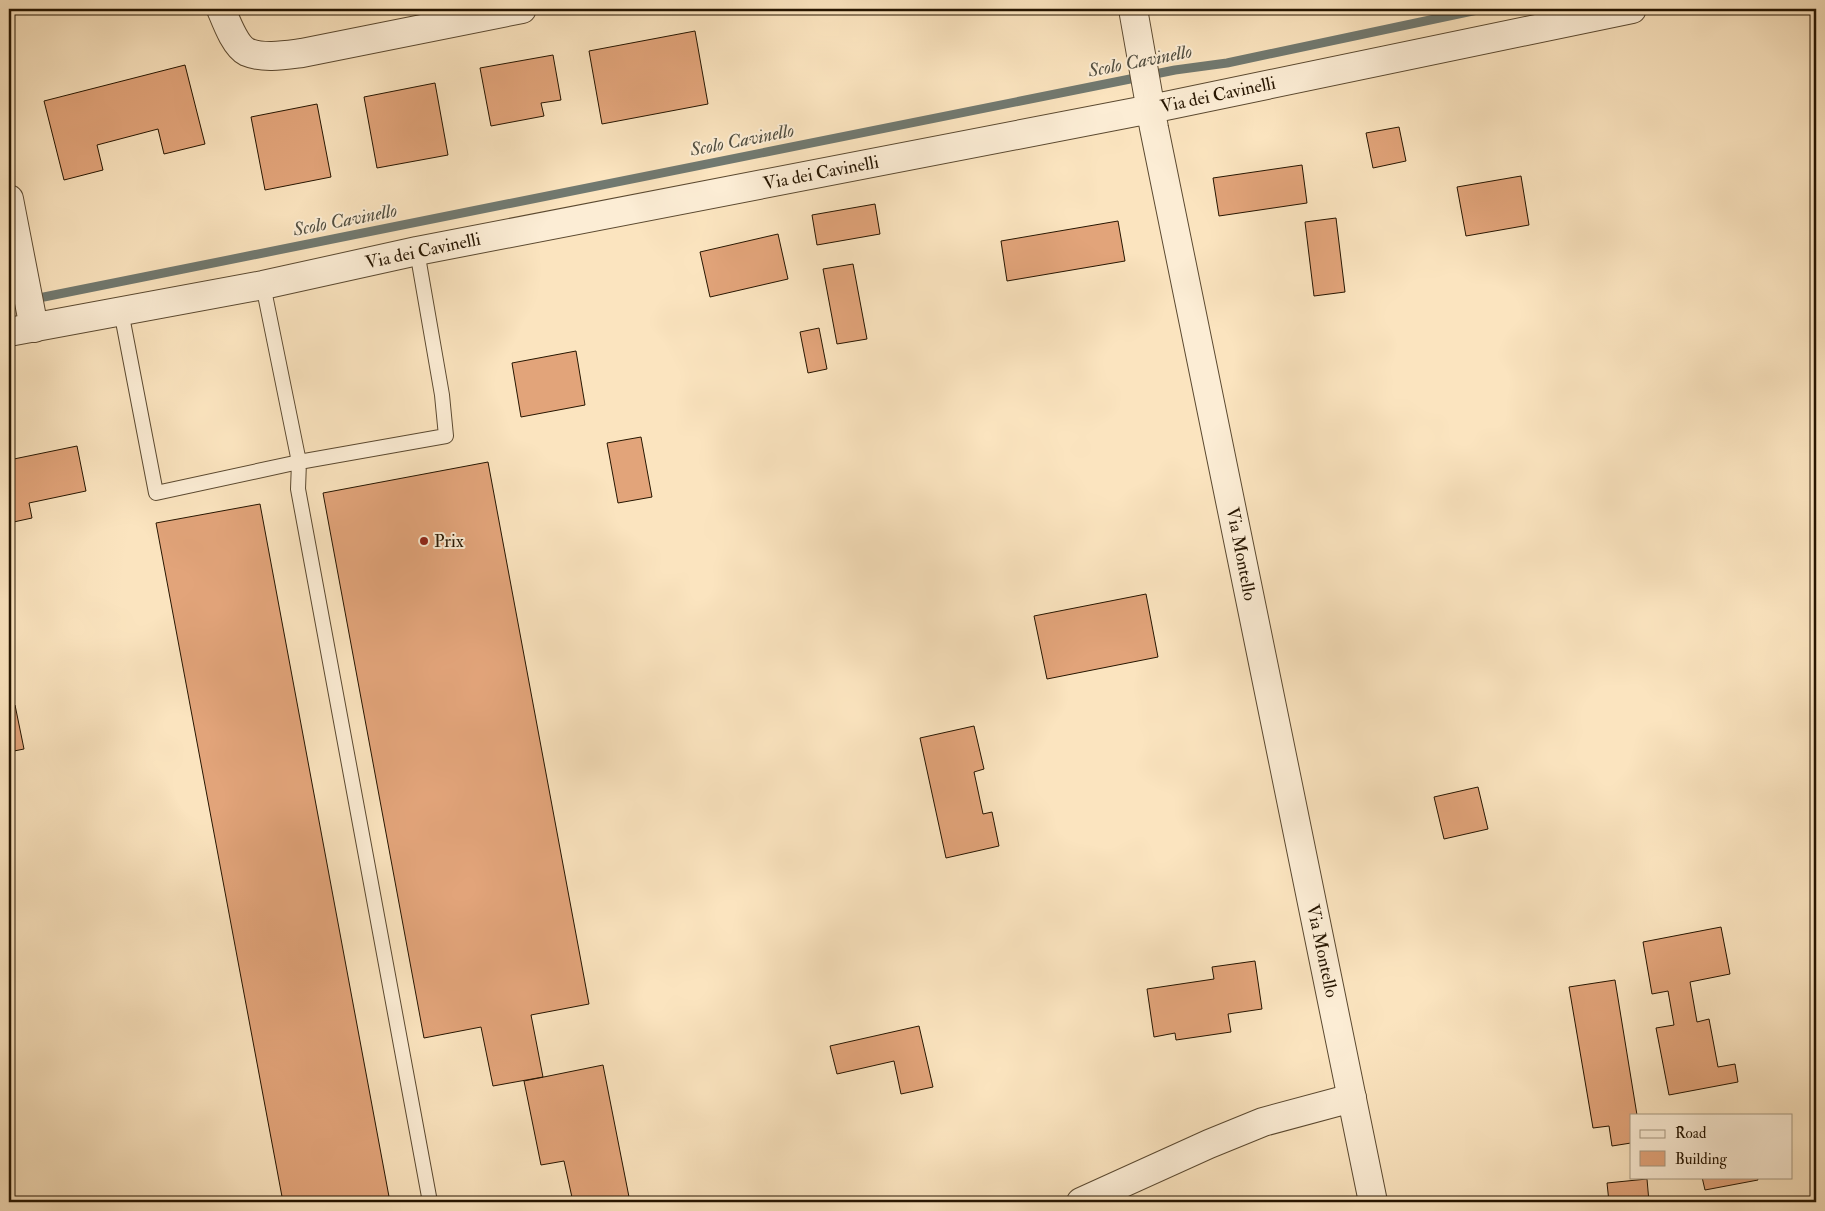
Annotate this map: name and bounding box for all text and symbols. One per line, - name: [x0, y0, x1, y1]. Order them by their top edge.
- water label: Scolo Cavinello: [1085, 39, 1194, 83]
- street label: Via dei Cavinelli: [1158, 72, 1278, 118]
- water label: Scolo Cavinello: [687, 118, 796, 162]
- street label: Via dei Cavinelli: [761, 150, 881, 195]
- water label: Scolo Cavinello: [290, 198, 399, 242]
- street label: Via dei Cavinelli: [363, 228, 483, 274]
- street label: Via Montello: [1221, 505, 1261, 603]
- place label: Prix: [434, 530, 464, 553]
- marker: Prix: [418, 535, 430, 547]
- street label: Via Montello: [1301, 902, 1343, 1000]
- legend: [1630, 1114, 1792, 1178]
- text: Road: [1675, 1124, 1707, 1143]
- text: Building: [1675, 1150, 1727, 1169]

